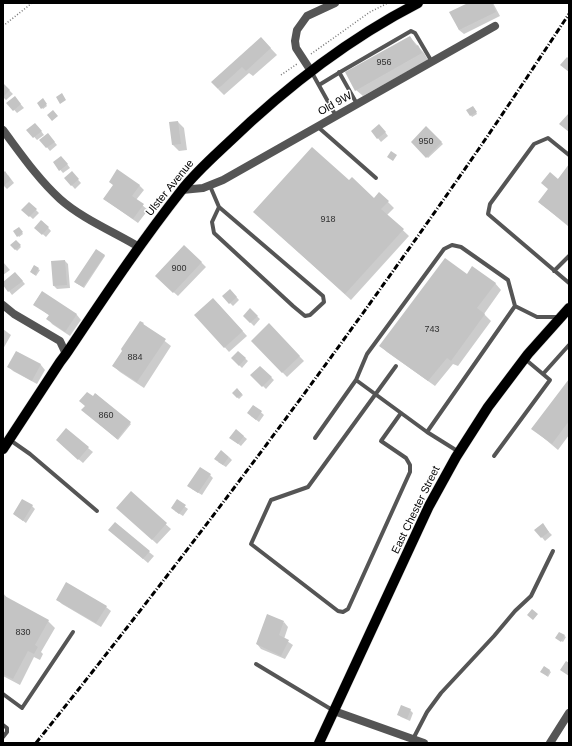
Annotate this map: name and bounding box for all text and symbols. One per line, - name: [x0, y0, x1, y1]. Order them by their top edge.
- house number: 956: [376, 58, 392, 68]
- street label: Old 9W: [316, 89, 354, 119]
- house number: 950: [418, 137, 434, 147]
- street label: Ulster Avenue: [143, 157, 197, 219]
- house number: 918: [320, 215, 336, 225]
- house number: 900: [171, 264, 187, 274]
- house number: 743: [424, 325, 440, 335]
- house number: 884: [127, 353, 143, 363]
- house number: 860: [98, 411, 114, 421]
- street label: East Chester Street: [389, 464, 443, 556]
- house number: 830: [15, 628, 31, 638]

